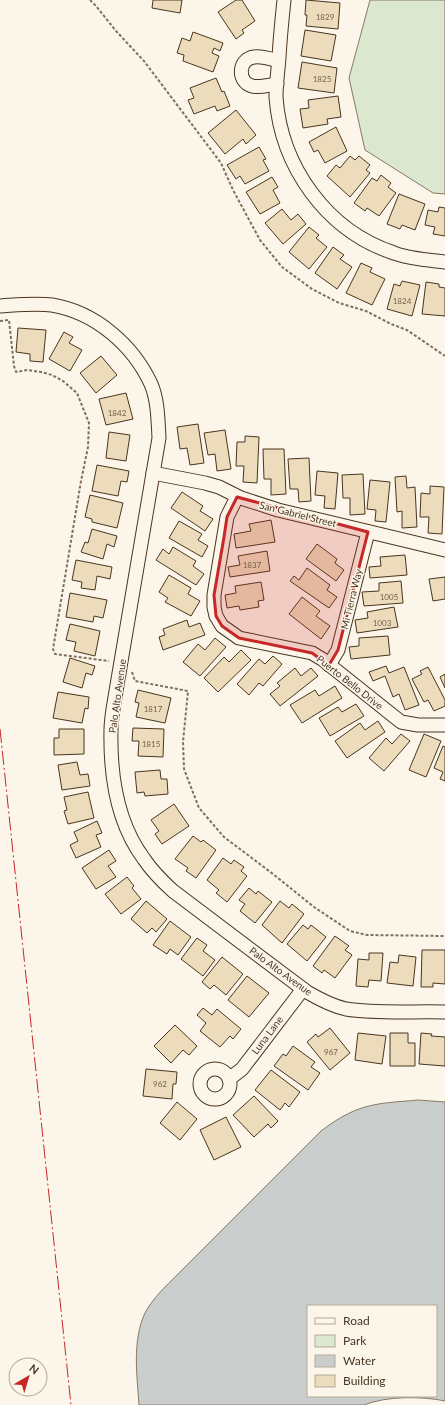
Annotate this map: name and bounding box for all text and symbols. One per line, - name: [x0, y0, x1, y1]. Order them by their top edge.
- house number: 1829: [316, 12, 335, 22]
- house number: 1825: [313, 74, 332, 84]
- house number: 1824: [393, 296, 412, 306]
- house number: 1842: [108, 408, 127, 418]
- street label: San Gabriel Street: [258, 499, 338, 529]
- house number: 1837: [243, 560, 262, 570]
- street label: Mi Tierra Way: [338, 567, 365, 630]
- house number: 1005: [380, 592, 399, 602]
- house number: 1003: [373, 618, 392, 628]
- street label: Puerto Bello Drive: [315, 652, 385, 712]
- street label: Palo Alto Avenue: [106, 658, 128, 734]
- house number: 1817: [144, 704, 163, 714]
- house number: 1815: [142, 739, 161, 749]
- street label: Palo Alto Avenue: [247, 944, 315, 998]
- street label: Luna Lane: [249, 1014, 285, 1056]
- house number: 967: [324, 1047, 338, 1057]
- house number: 962: [153, 1079, 167, 1089]
- legend: [307, 1305, 437, 1397]
- text: Road: [343, 1313, 370, 1328]
- text: Park: [343, 1333, 367, 1348]
- text: Water: [343, 1353, 376, 1368]
- north arrow: [8, 1357, 48, 1397]
- text: N: [27, 1361, 42, 1376]
- text: Building: [343, 1373, 386, 1388]

